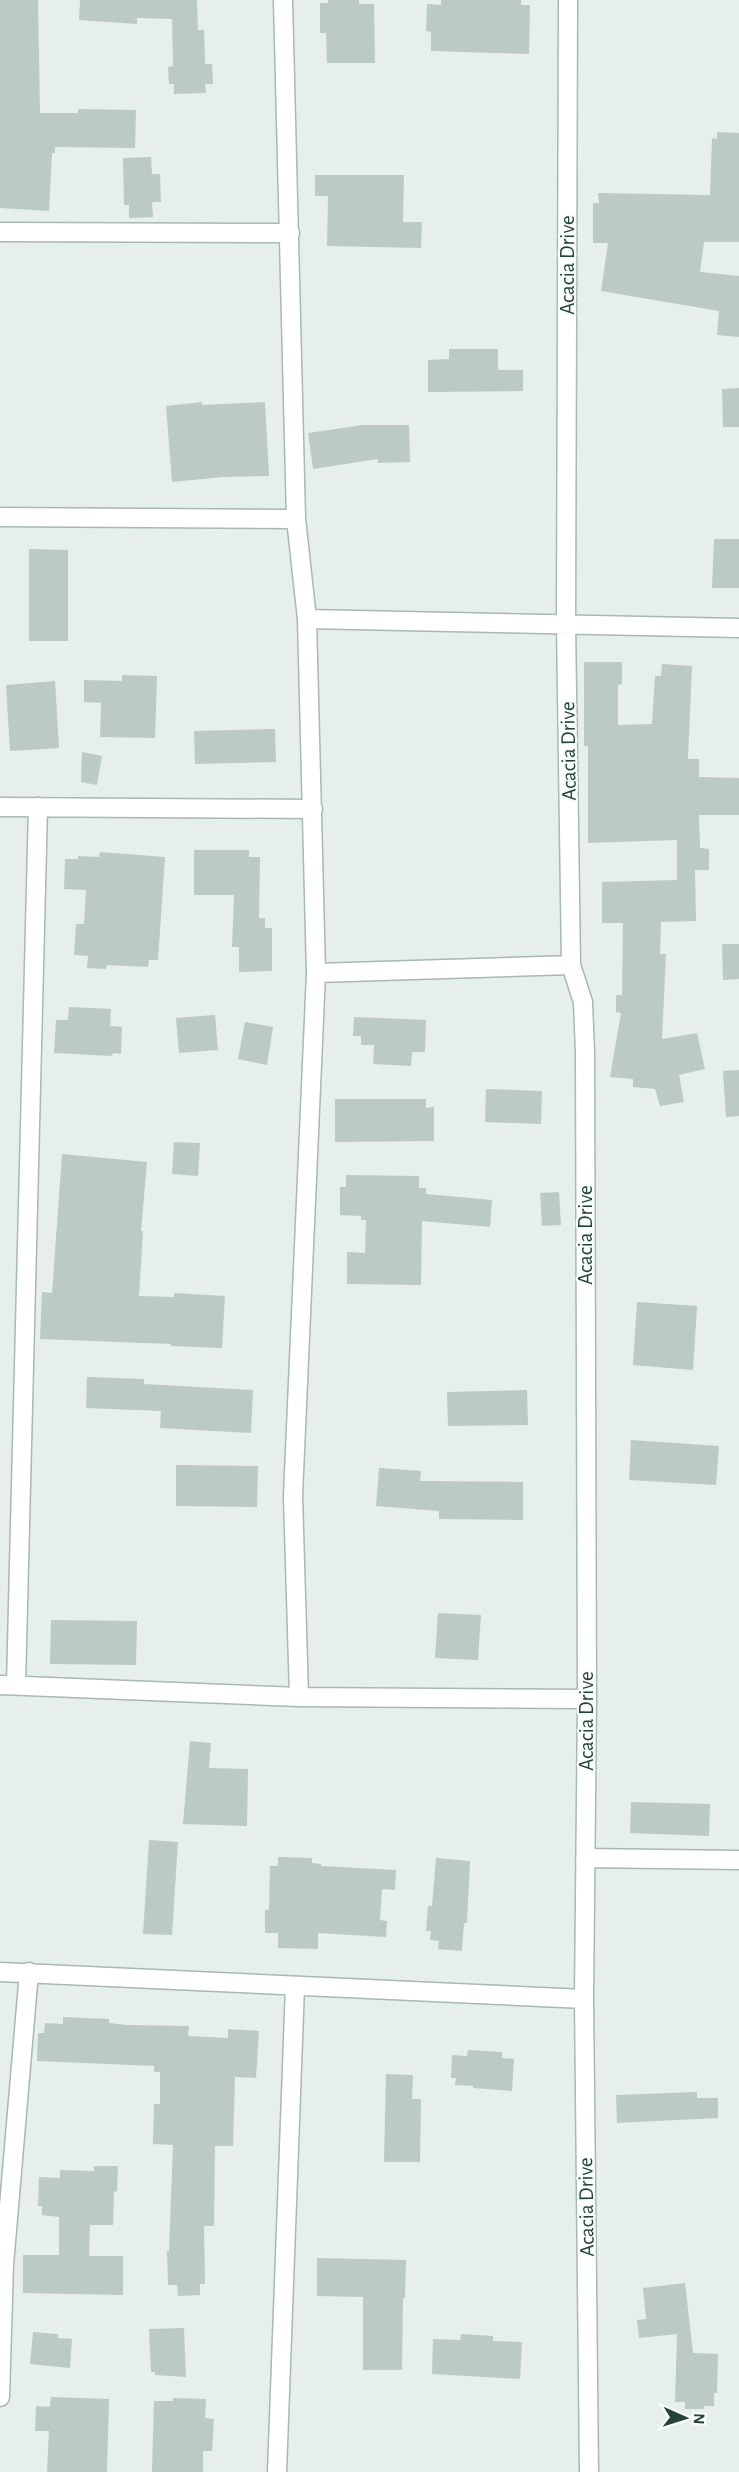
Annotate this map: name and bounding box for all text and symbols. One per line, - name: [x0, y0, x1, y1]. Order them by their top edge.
- street label: Acacia Drive: [557, 215, 578, 315]
- street label: Acacia Drive: [557, 701, 580, 801]
- street label: Acacia Drive: [575, 1185, 596, 1285]
- street label: Acacia Drive: [576, 1671, 597, 1771]
- street label: Acacia Drive: [575, 2157, 598, 2257]
- north arrow: [655, 2388, 715, 2448]
- text: N: [691, 2413, 707, 2425]

